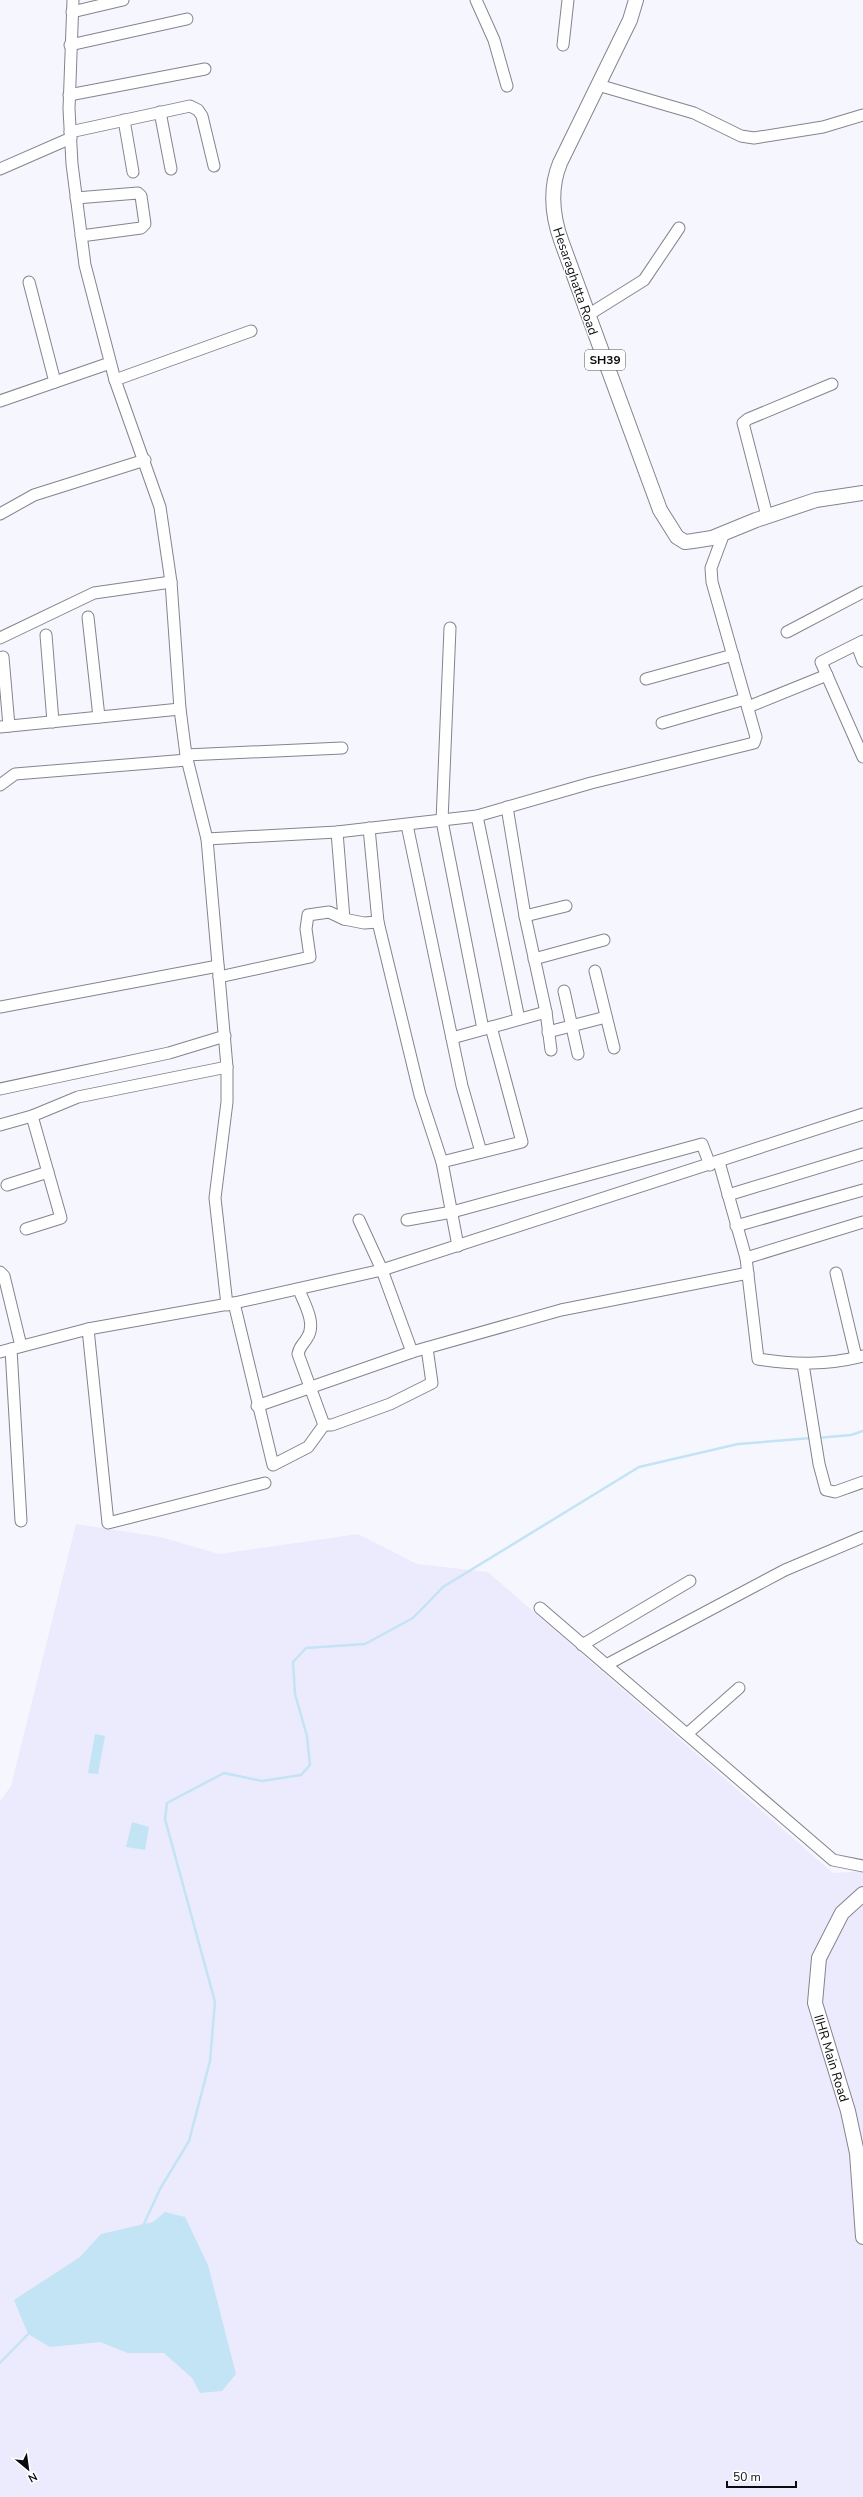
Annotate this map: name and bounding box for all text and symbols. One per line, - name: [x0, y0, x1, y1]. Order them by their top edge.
- street label: Hesaraghatta Road: [548, 225, 602, 338]
- road number: SH39: [585, 350, 625, 370]
- street label: IIHR Main Road: [809, 2012, 853, 2104]
- north arrow: [8, 2449, 48, 2489]
- scale bar: [727, 2463, 796, 2489]
- text: N: [25, 2469, 40, 2486]
- text: 50 m: [733, 2469, 761, 2485]

